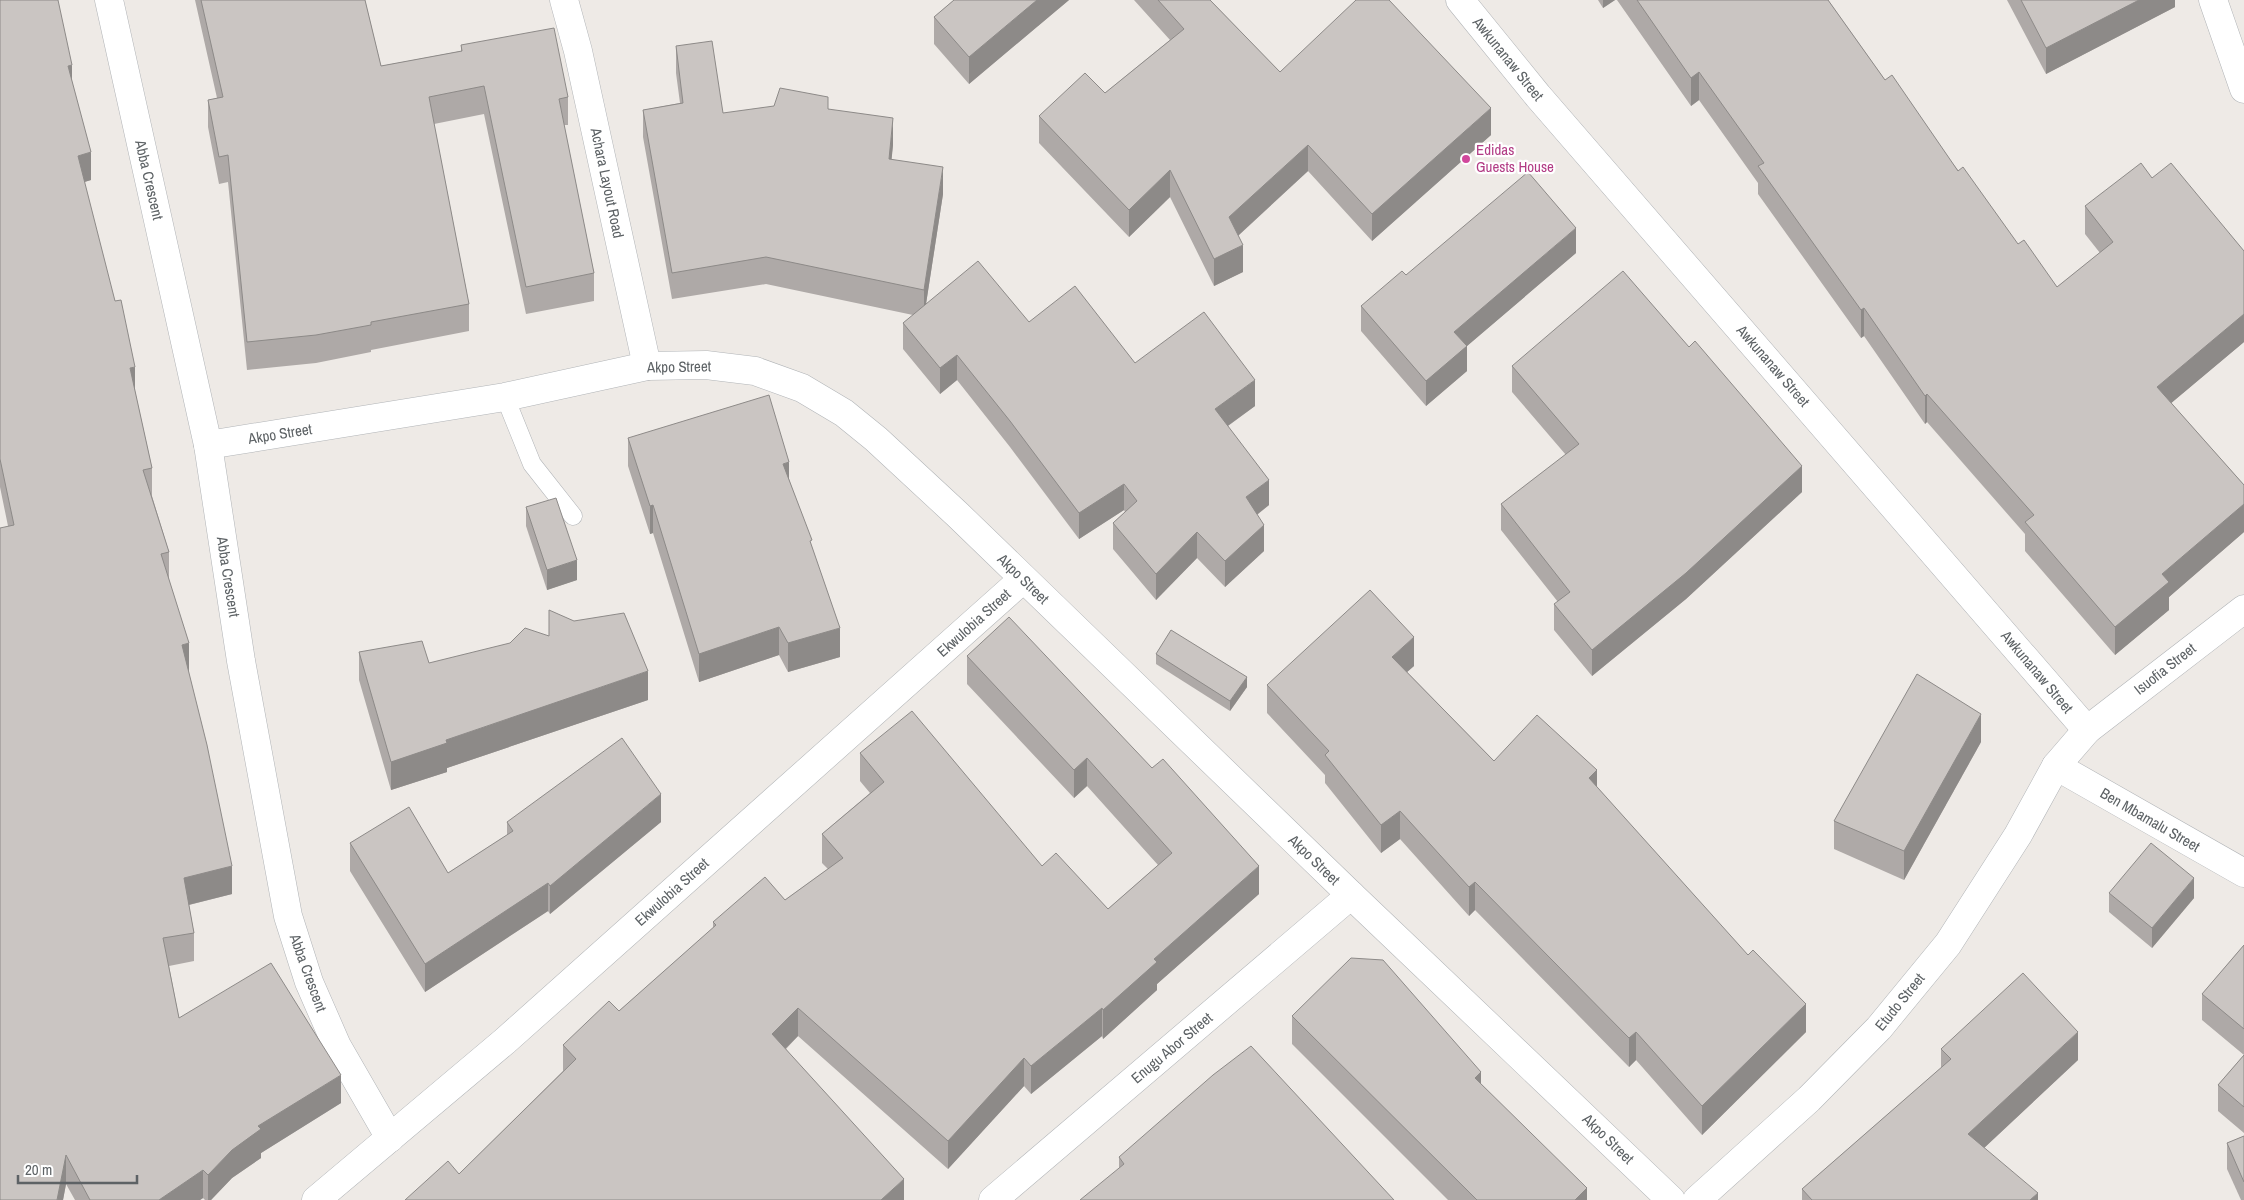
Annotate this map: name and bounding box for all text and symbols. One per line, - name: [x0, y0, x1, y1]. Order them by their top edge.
- street label: Awkunanaw Street: [1467, 12, 1549, 106]
- street label: Achara Layout Road: [585, 125, 629, 240]
- street label: Abba Crescent: [130, 137, 169, 222]
- place label: Edidas Guests House: [1476, 139, 1554, 177]
- marker: Edidas Guests House: [1460, 153, 1472, 165]
- street label: Awkunanaw Street: [1731, 319, 1815, 412]
- street label: Akpo Street: [646, 355, 712, 378]
- street label: Akpo Street: [246, 418, 314, 449]
- street label: Abba Crescent: [212, 534, 245, 619]
- street label: Akpo Street: [992, 548, 1054, 609]
- street label: Ekwulobia Street: [932, 583, 1016, 662]
- street label: Awkunanaw Street: [1996, 625, 2079, 718]
- street label: Isuofia Street: [2129, 637, 2200, 699]
- street label: Ben Mbamalu Street: [2096, 782, 2205, 857]
- street label: Akpo Street: [1283, 829, 1345, 890]
- street label: Ekwulobia Street: [630, 852, 714, 931]
- street label: Abba Crescent: [284, 930, 332, 1015]
- street label: Etudo Street: [1870, 968, 1930, 1035]
- street label: Enugu Abor Street: [1126, 1007, 1217, 1088]
- street label: Akpo Street: [1577, 1108, 1639, 1169]
- scale bar: [18, 1152, 136, 1184]
- text: 20 m: [25, 1159, 52, 1180]

